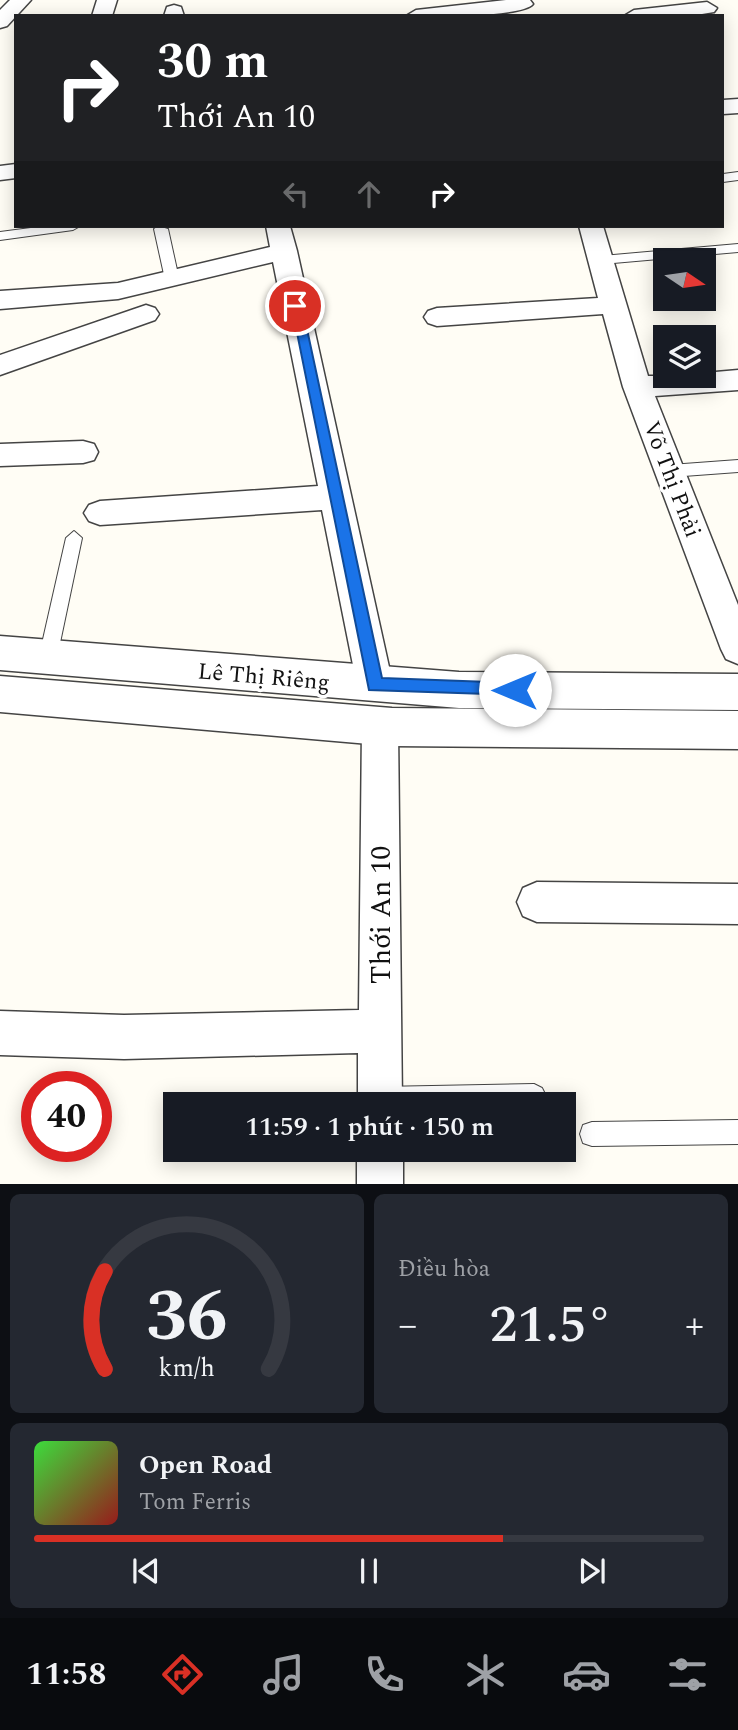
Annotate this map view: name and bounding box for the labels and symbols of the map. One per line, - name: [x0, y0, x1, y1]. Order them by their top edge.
- north arrow: [653, 248, 716, 312]
- pin: [265, 276, 325, 336]
- street label: Võ Thị Phải: [633, 416, 710, 543]
- position arrow: [478, 653, 552, 727]
- street label: Lê Thị Riêng: [196, 654, 331, 701]
- street label: Thới An 10: [360, 846, 403, 984]
- speed limit sign: 40: [21, 1071, 112, 1162]

